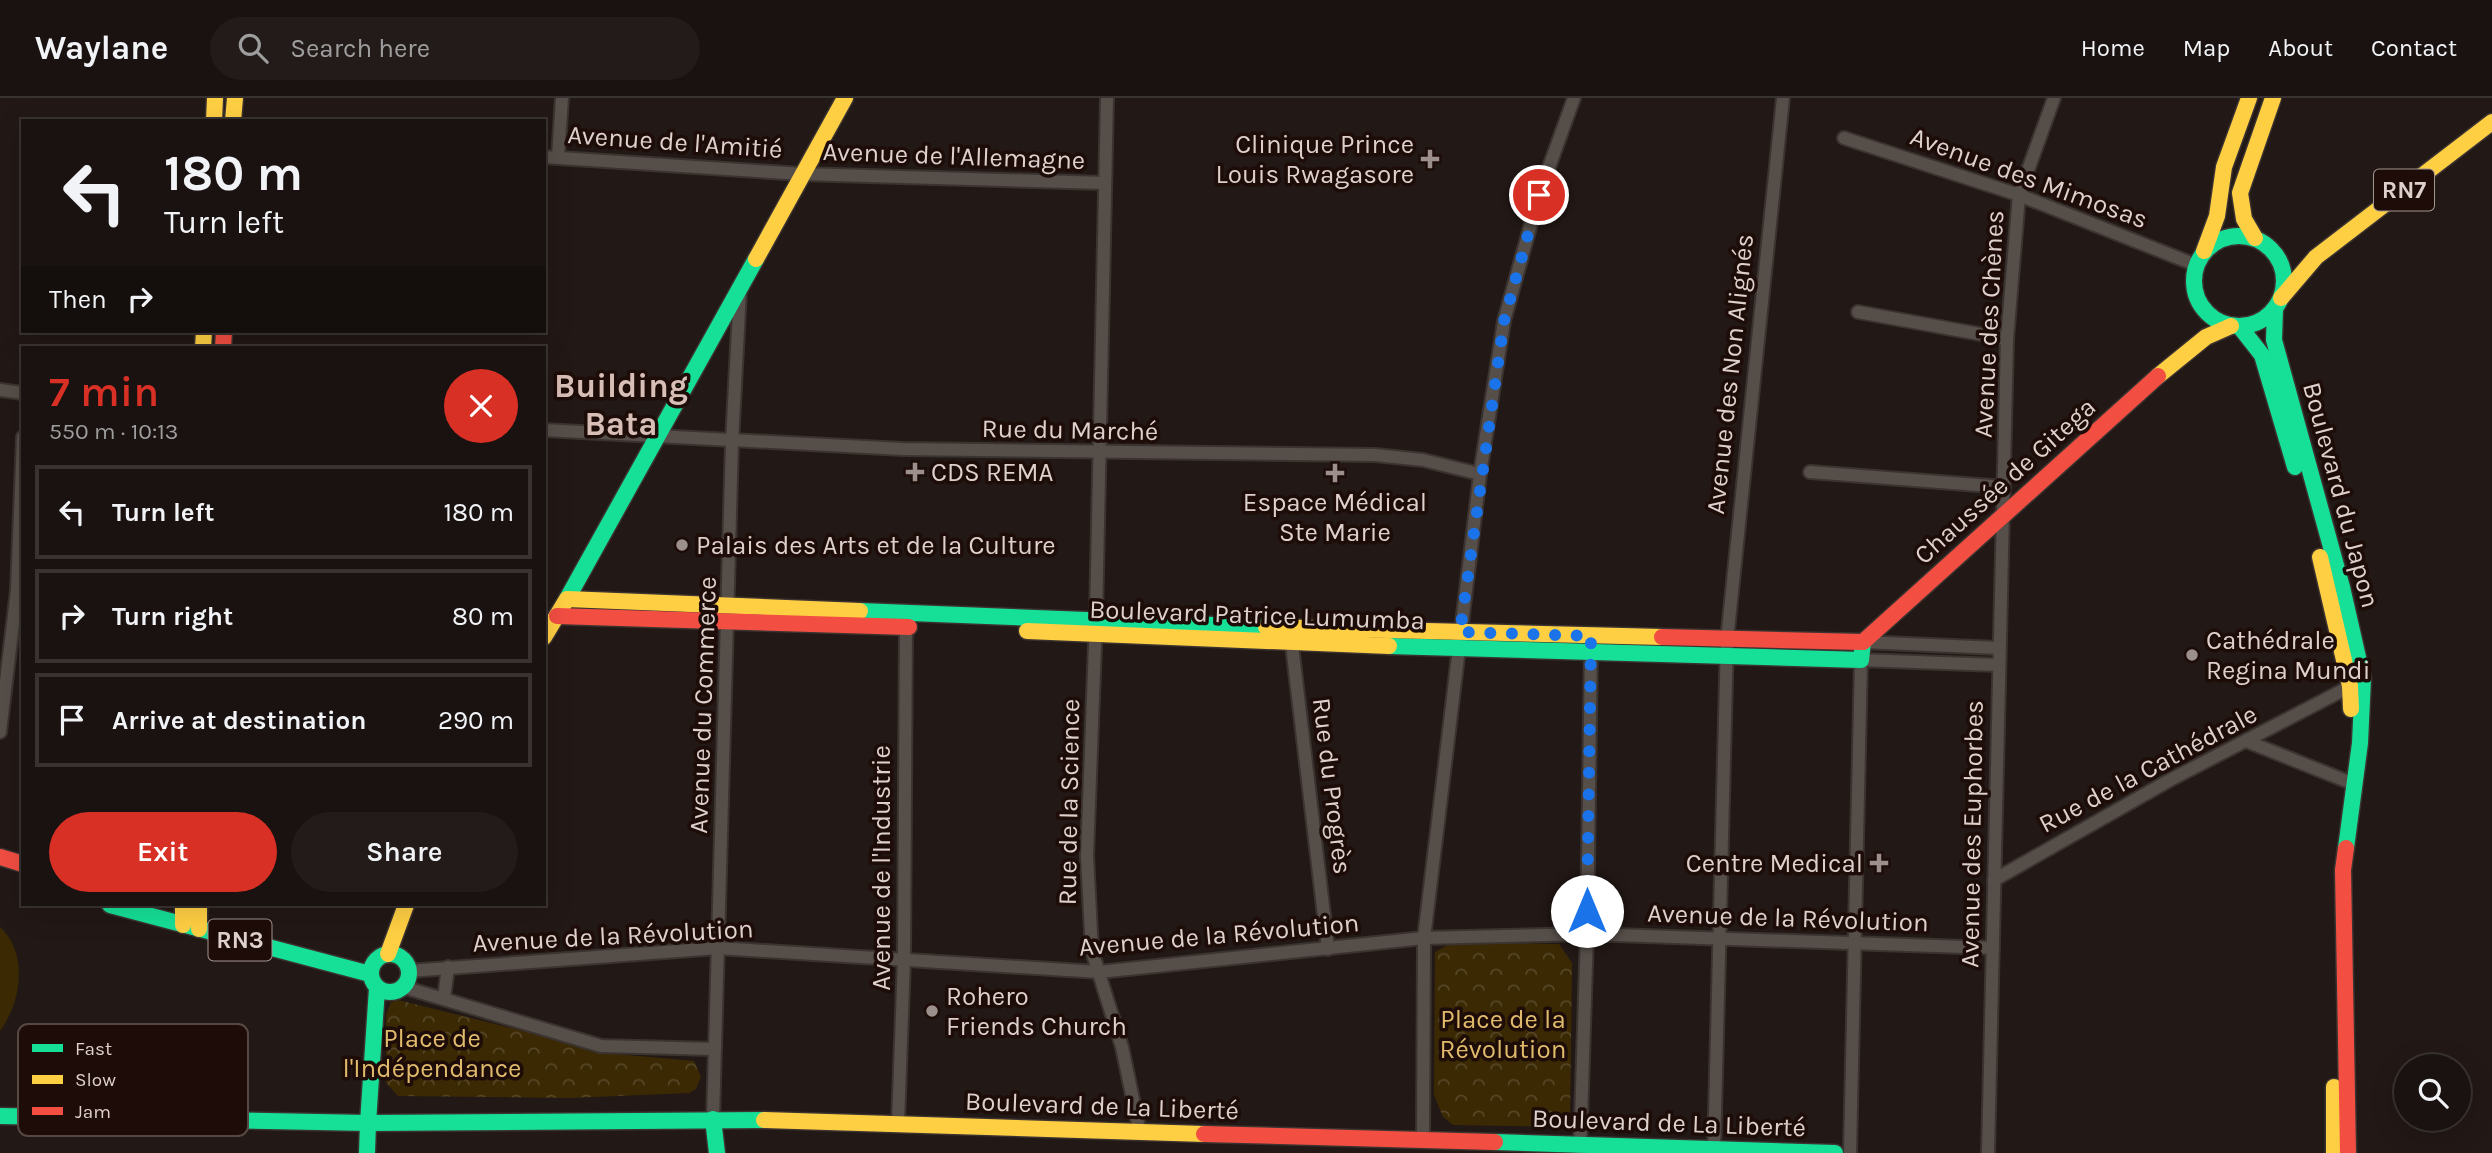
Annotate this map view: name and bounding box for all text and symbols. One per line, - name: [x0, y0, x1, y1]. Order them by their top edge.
- search box: [210, 17, 700, 80]
- text: Waylane: [35, 29, 168, 67]
- icon: search: [234, 29, 272, 67]
- text: Search here: [290, 33, 430, 64]
- text: Home: [2081, 34, 2145, 62]
- text: Map: [2183, 34, 2230, 62]
- text: About: [2268, 34, 2333, 62]
- text: Contact: [2371, 34, 2457, 62]
- street label: Avenue de l'Amitié: [567, 119, 783, 165]
- street label: Avenue des Mimosas: [1906, 121, 2152, 235]
- place label: Clinique Prince Louis Rwagasore: [1216, 129, 1414, 190]
- street label: Avenue de l'Allemagne: [822, 136, 1086, 176]
- text: 180 m: [164, 145, 303, 202]
- icon: left: [49, 147, 140, 238]
- marker: Clinique Prince Louis Rwagasore: [1420, 149, 1440, 169]
- pin: [1509, 165, 1569, 225]
- road number: RN7: [2374, 170, 2434, 210]
- icon: arrive: [1520, 176, 1558, 214]
- text: Turn left: [164, 204, 284, 241]
- street label: Avenue des Chènes: [1968, 209, 2010, 439]
- street label: Avenue des Non Alignés: [1700, 232, 1760, 516]
- icon: right: [121, 280, 159, 318]
- text: Then: [49, 284, 107, 315]
- text: 7 min: [49, 367, 159, 417]
- district label: Building Bata: [554, 367, 688, 443]
- button: close: [444, 369, 518, 443]
- street label: Boulevard du Japon: [2296, 379, 2386, 611]
- street label: Chaussée de Gitega: [1908, 391, 2102, 571]
- street label: Rue du Marché: [981, 413, 1159, 447]
- text: 550 m · 10:13: [49, 418, 178, 445]
- place label: CDS REMA: [931, 457, 1054, 488]
- marker: CDS REMA: [905, 462, 925, 482]
- marker: Espace Médical Ste Marie: [1325, 463, 1345, 483]
- place label: Espace Médical Ste Marie: [1243, 487, 1427, 548]
- icon: left: [53, 493, 91, 531]
- text: Turn left: [112, 497, 214, 528]
- text: 180 m: [444, 497, 514, 528]
- place label: Palais des Arts et de la Culture: [696, 530, 1056, 561]
- marker: Palais des Arts et de la Culture: [674, 537, 690, 553]
- street label: Avenue du Commerce: [683, 576, 723, 834]
- street label: Boulevard Patrice Lumumba: [1089, 594, 1425, 636]
- icon: right: [53, 597, 91, 635]
- text: Turn right: [112, 601, 233, 632]
- text: 80 m: [452, 601, 514, 632]
- place label: Cathédrale Regina Mundi: [2206, 625, 2371, 686]
- marker: Cathédrale Regina Mundi: [2184, 647, 2200, 663]
- street label: Rue du Progrès: [1306, 696, 1358, 876]
- street label: Rue de la Science: [1052, 698, 1086, 906]
- street label: Rue de la Cathédrale: [2034, 698, 2262, 840]
- street label: Avenue des Euphorbes: [1954, 700, 1990, 968]
- icon: arrive: [53, 701, 91, 739]
- text: Arrive at destination: [112, 705, 366, 736]
- text: 290 m: [438, 705, 514, 736]
- street label: Avenue de l'Industrie: [866, 745, 897, 991]
- button: Exit: [49, 812, 277, 892]
- button: Share: [291, 812, 518, 892]
- place label: Centre Medical: [1686, 848, 1863, 879]
- marker: Centre Medical: [1869, 853, 1889, 873]
- position arrow: [1550, 874, 1624, 948]
- street label: Avenue de la Révolution: [1647, 898, 1929, 938]
- street label: Avenue de la Révolution: [1077, 907, 1361, 963]
- street label: Avenue de la Révolution: [472, 913, 754, 959]
- road number: RN3: [208, 920, 272, 960]
- place label: Rohero Friends Church: [946, 981, 1127, 1042]
- marker: Rohero Friends Church: [924, 1003, 940, 1019]
- park label: Place de la Révolution: [1440, 1004, 1567, 1065]
- park label: Place de l'Indépendance: [343, 1023, 521, 1084]
- legend: [18, 1024, 248, 1136]
- text: Fast: [75, 1038, 112, 1060]
- map controls: [2394, 1054, 2471, 1131]
- button: search: [2394, 1054, 2471, 1131]
- text: Slow: [75, 1069, 116, 1091]
- street label: Boulevard de La Liberté: [965, 1086, 1239, 1126]
- text: Jam: [75, 1101, 111, 1123]
- street label: Boulevard de La Liberté: [1532, 1103, 1806, 1143]

